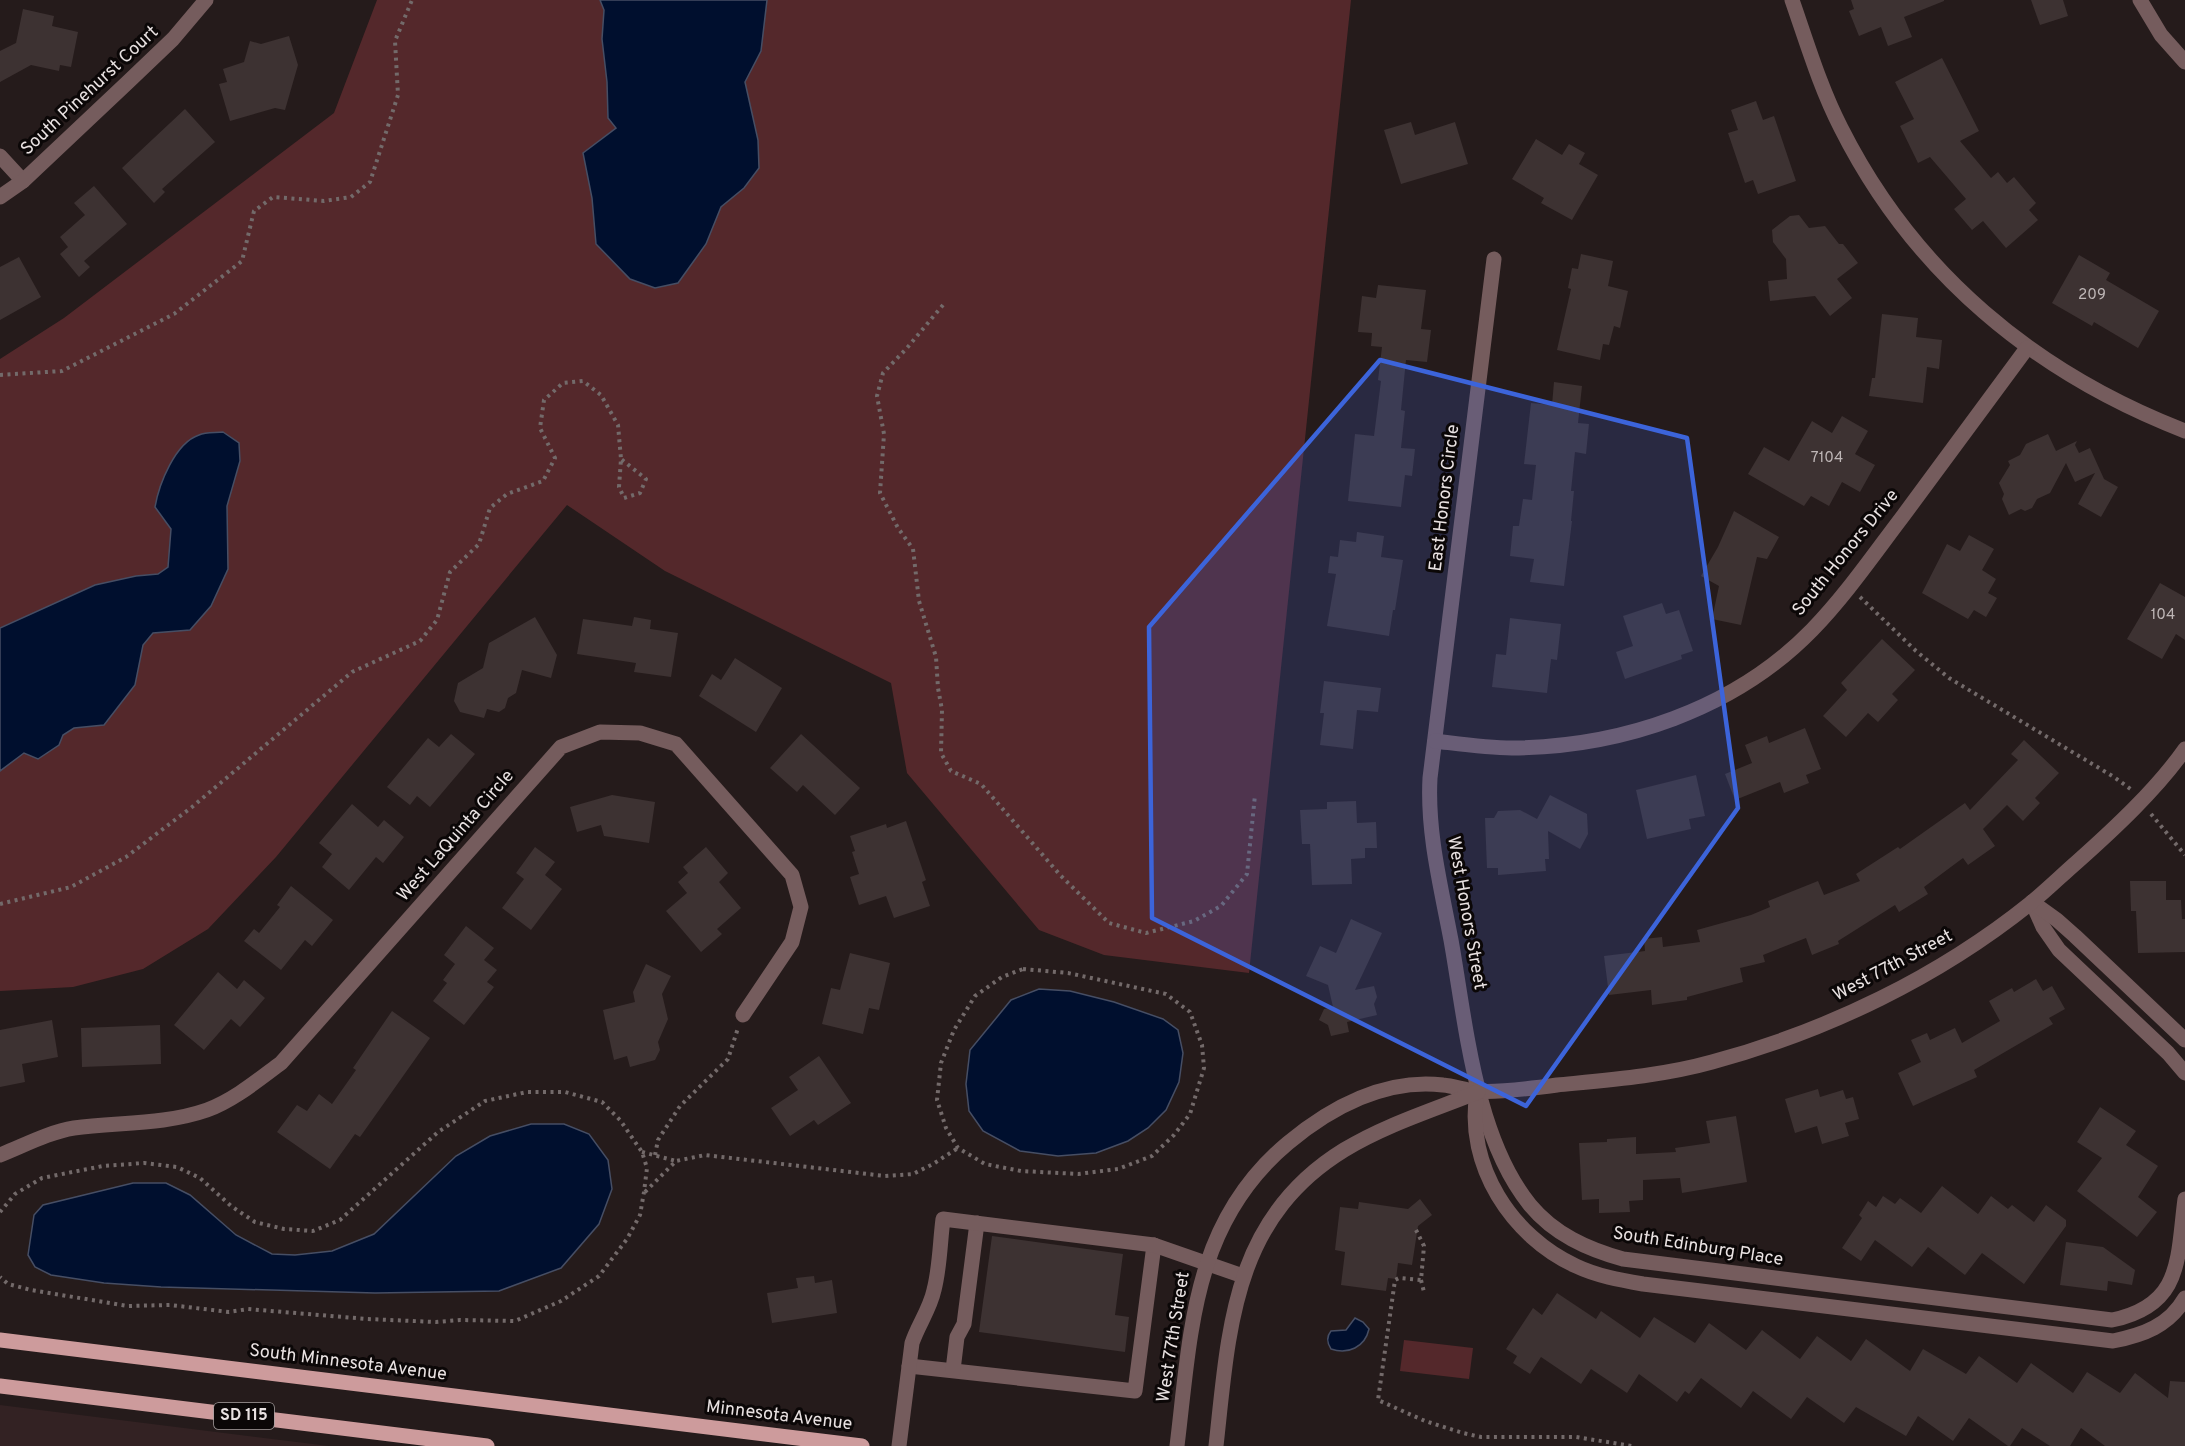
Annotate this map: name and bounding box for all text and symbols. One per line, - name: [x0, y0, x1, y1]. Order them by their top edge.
- street label: South Pinehurst Court: [16, 21, 164, 161]
- house number: 209: [2078, 286, 2106, 305]
- street label: East Honors Circle: [1425, 423, 1465, 573]
- house number: 7104: [1811, 449, 1843, 468]
- street label: South Honors Drive: [1788, 485, 1904, 621]
- house number: 104: [2151, 606, 2175, 625]
- street label: West LaQuinta Circle: [392, 765, 520, 907]
- street label: West Honors Street: [1441, 834, 1491, 992]
- street label: West 77th Street: [1829, 925, 1957, 1007]
- street label: South Edinburg Place: [1611, 1222, 1785, 1272]
- street label: West 77th Street: [1152, 1270, 1196, 1404]
- street label: South Minnesota Avenue: [248, 1339, 448, 1387]
- street label: Minnesota Avenue: [705, 1396, 853, 1436]
- road number: SD 115: [214, 1403, 274, 1429]

